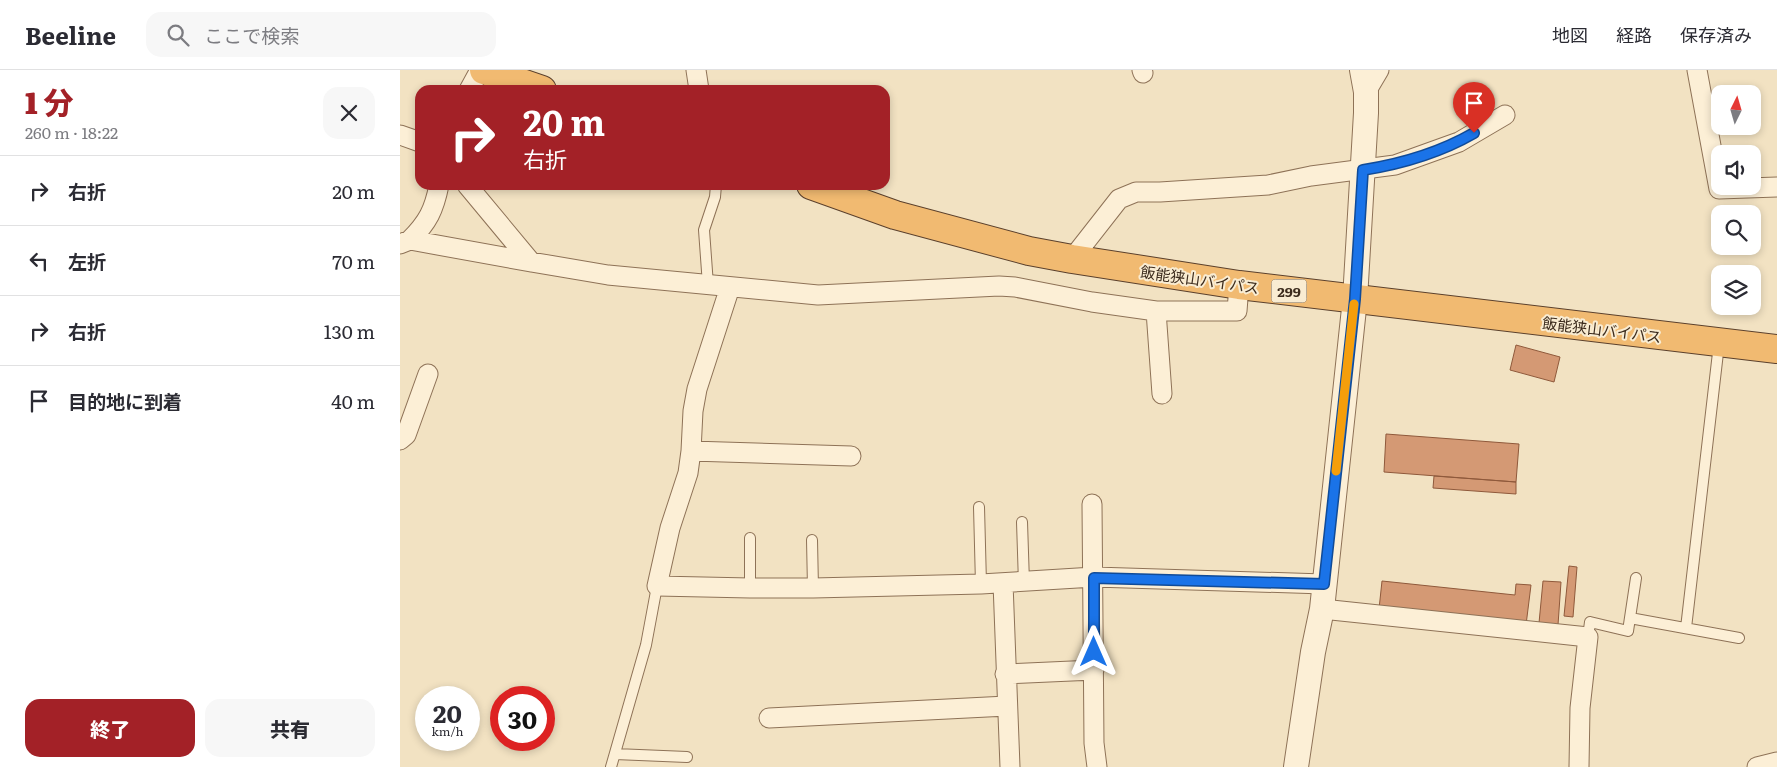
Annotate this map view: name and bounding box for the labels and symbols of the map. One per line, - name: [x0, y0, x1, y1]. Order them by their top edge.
- pin: [1453, 82, 1495, 133]
- north arrow: [1711, 85, 1761, 135]
- street label: 飯能狭山バイパス: [1139, 259, 1261, 299]
- road number: 299: [1272, 280, 1306, 302]
- street label: 飯能狭山バイパス: [1541, 310, 1663, 348]
- position arrow: [1067, 625, 1119, 677]
- speed limit sign: 30: [490, 686, 555, 751]

